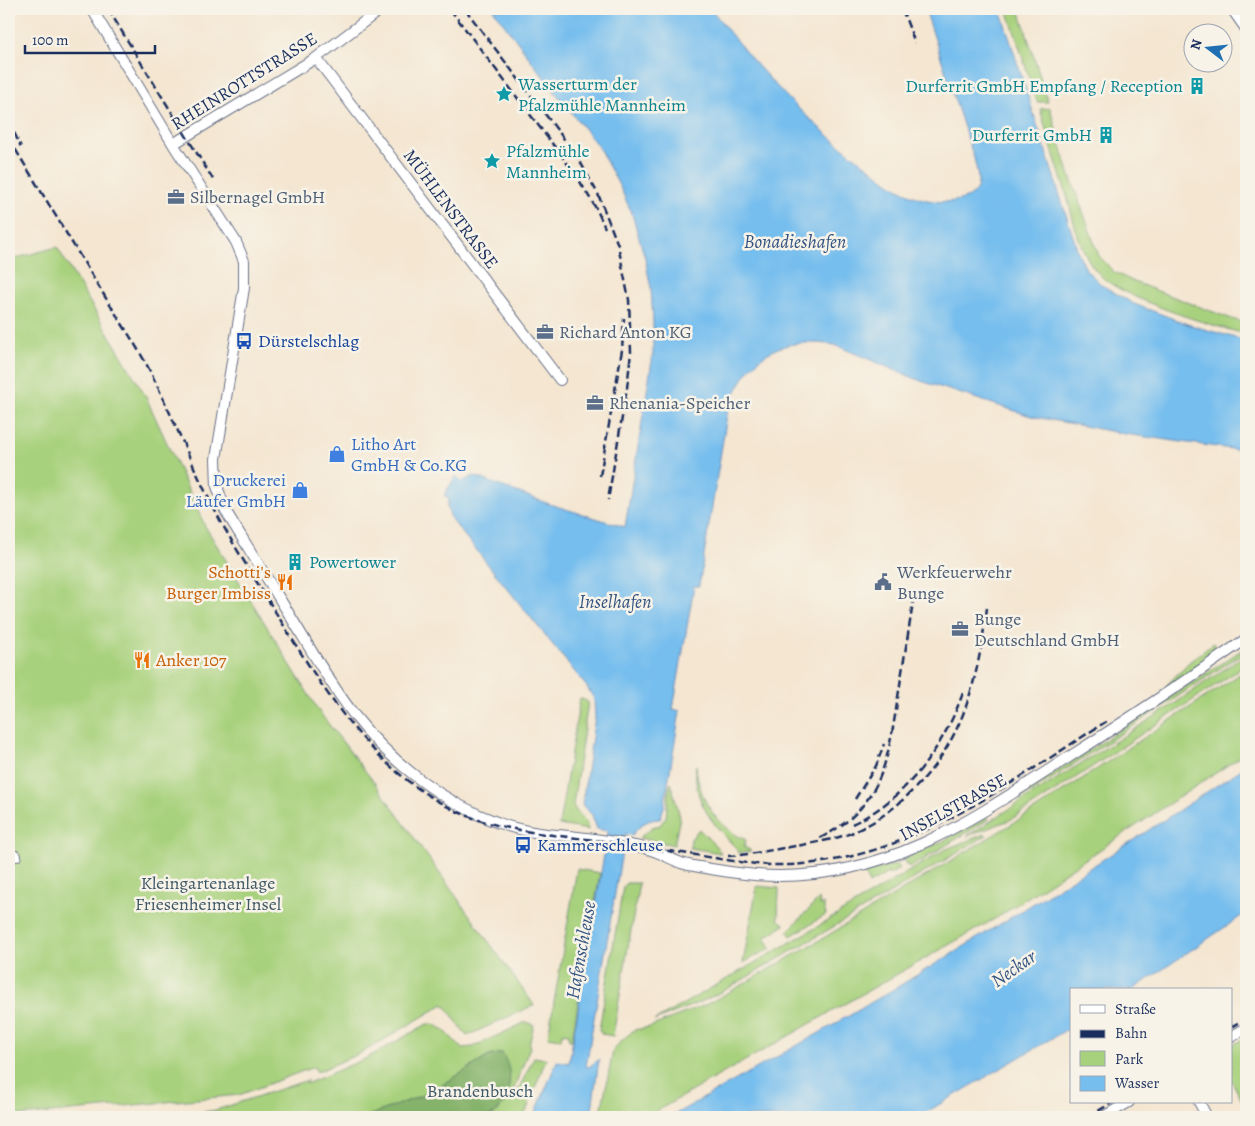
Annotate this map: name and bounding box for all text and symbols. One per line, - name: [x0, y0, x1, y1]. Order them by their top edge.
- scale bar: [25, 22, 155, 54]
- north arrow: [1182, 22, 1232, 72]
- street label: RHEINROTTSTRASSE: [166, 26, 322, 136]
- text: 100 m: [32, 30, 69, 50]
- text: N: [1185, 37, 1207, 52]
- place label: Wasserturm der Pfalzmühle Mannheim: [517, 72, 686, 117]
- place label: Durferrit GmbH Empfang / Reception: [905, 74, 1183, 98]
- building icon: Durferrit GmbH Empfang / Reception: [1187, 76, 1207, 96]
- place icon: Wasserturm der Pfalzmühle Mannheim: [494, 84, 514, 104]
- place label: Durferrit GmbH: [972, 123, 1092, 147]
- building icon: Durferrit GmbH: [1096, 125, 1116, 145]
- place label: Pfalzmühle Mannheim: [506, 139, 590, 184]
- street label: MÜHLENSTRASSE: [398, 144, 504, 274]
- place icon: Pfalzmühle Mannheim: [482, 151, 502, 171]
- place label: Silbernagel GmbH: [190, 185, 325, 209]
- office icon: Silbernagel GmbH: [166, 187, 186, 207]
- water label: Bonadieshafen: [744, 229, 846, 255]
- place label: Richard Anton KG: [559, 320, 692, 344]
- office icon: Richard Anton KG: [535, 322, 555, 342]
- place label: Dürstelschlag: [258, 329, 359, 353]
- bus stop icon: Dürstelschlag: [234, 331, 254, 351]
- place label: Rhenania-Speicher: [609, 391, 750, 415]
- office icon: Rhenania-Speicher: [585, 393, 605, 413]
- place label: Litho Art GmbH & Co.KG: [351, 432, 467, 477]
- shop icon: Litho Art GmbH & Co.KG: [327, 444, 347, 464]
- place label: Druckerei Läufer GmbH: [186, 468, 286, 513]
- shop icon: Druckerei Läufer GmbH: [290, 480, 310, 500]
- place label: Powertower: [309, 550, 396, 574]
- building icon: Powertower: [285, 552, 305, 572]
- place label: Schotti's Burger Imbiss: [166, 560, 271, 605]
- place label: Werkfeuerwehr Bunge: [896, 560, 1012, 605]
- restaurant icon: Schotti's Burger Imbiss: [275, 572, 295, 592]
- public building icon: Werkfeuerwehr Bunge: [873, 572, 893, 592]
- water label: Inselhafen: [579, 589, 651, 615]
- place label: Bunge Deutschland GmbH: [974, 607, 1120, 652]
- office icon: Bunge Deutschland GmbH: [950, 619, 970, 639]
- place label: Anker 107: [155, 648, 227, 672]
- restaurant icon: Anker 107: [132, 650, 152, 670]
- street label: INSELSTRASSE: [895, 768, 1011, 846]
- place label: Kammerschleuse: [537, 833, 663, 857]
- bus stop icon: Kammerschleuse: [513, 835, 533, 855]
- park label: Kleingartenanlage Friesenheimer Insel: [135, 871, 282, 916]
- water label: Hafenschleuse: [560, 899, 602, 1001]
- water label: Neckar: [986, 943, 1042, 994]
- legend: [1070, 988, 1232, 1104]
- text: Straße: [1115, 999, 1156, 1019]
- text: Bahn: [1115, 1023, 1147, 1043]
- text: Park: [1115, 1049, 1144, 1069]
- text: Wasser: [1114, 1073, 1160, 1093]
- park label: Brandenbusch: [427, 1079, 534, 1103]

